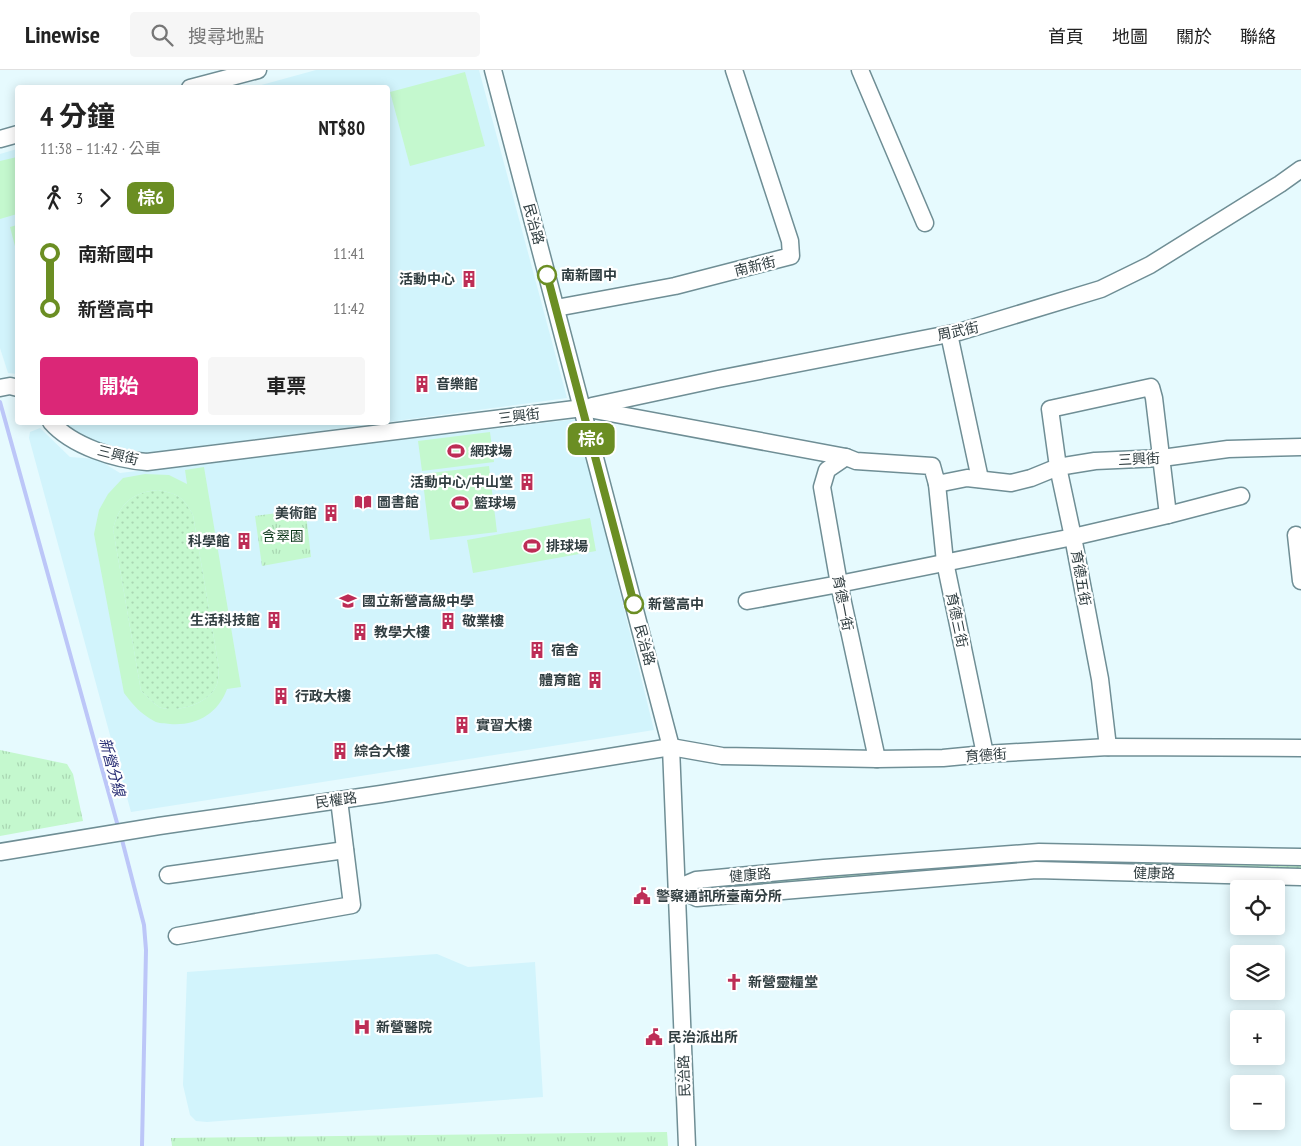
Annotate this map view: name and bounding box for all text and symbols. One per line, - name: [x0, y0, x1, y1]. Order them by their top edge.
- search box: [130, 12, 480, 57]
- text: Linewise: [25, 19, 100, 50]
- icon: search: [148, 21, 176, 49]
- text: 搜尋地點: [188, 24, 264, 48]
- text: 首頁: [1048, 25, 1084, 48]
- text: 地圖: [1112, 25, 1148, 48]
- text: 關於: [1176, 25, 1212, 48]
- text: 聯絡: [1240, 25, 1276, 48]
- text: 4 分鐘: [40, 97, 115, 134]
- text: NT$80: [318, 116, 365, 140]
- text: 11:38 – 11:42 · 公車: [40, 138, 160, 158]
- icon: walk: [40, 184, 68, 212]
- icon: forward: [91, 184, 119, 212]
- text: 棕6: [137, 186, 164, 209]
- text: 3: [76, 188, 83, 208]
- street label: 民治路: [520, 201, 548, 247]
- text: 南新國中: [78, 242, 154, 266]
- text: 11:41: [333, 243, 365, 263]
- street label: 南新街: [732, 252, 778, 280]
- marker: 南新國中: [537, 265, 557, 285]
- place label: 南新國中: [561, 266, 617, 284]
- building icon: 活動中心: [459, 269, 479, 289]
- place label: 活動中心: [399, 270, 455, 288]
- text: 新營高中: [78, 297, 154, 321]
- text: 11:42: [333, 298, 365, 318]
- street label: 周武街: [936, 318, 980, 344]
- button: 開始: [40, 357, 198, 415]
- button: 車票: [208, 357, 365, 415]
- building icon: 音樂館: [412, 374, 432, 394]
- place label: 音樂館: [436, 375, 478, 393]
- street label: 三興街: [497, 405, 541, 427]
- line badge: 棕6: [568, 423, 614, 455]
- text: 棕6: [578, 427, 604, 450]
- street label: 三興街: [95, 441, 141, 469]
- sports icon: 網球場: [446, 441, 466, 461]
- place label: 網球場: [470, 442, 512, 460]
- street label: 三興街: [1118, 449, 1160, 469]
- building icon: 活動中心/中山堂: [517, 472, 537, 492]
- place label: 活動中心/中山堂: [410, 473, 513, 491]
- library icon: 圖書館: [353, 492, 373, 512]
- place label: 圖書館: [377, 493, 419, 511]
- sports icon: 籃球場: [450, 493, 470, 513]
- place label: 籃球場: [474, 494, 516, 512]
- building icon: 美術館: [321, 503, 341, 523]
- place label: 美術館: [275, 504, 317, 522]
- park label: 含翠園: [262, 527, 304, 545]
- building icon: 科學館: [234, 531, 254, 551]
- place label: 科學館: [188, 532, 230, 550]
- sports icon: 排球場: [522, 536, 542, 556]
- place label: 排球場: [546, 537, 588, 555]
- street label: 育德五街: [1067, 549, 1095, 607]
- street label: 育德一街: [829, 574, 857, 632]
- school or university icon: 國立新營高級中學: [338, 591, 358, 611]
- street label: 育德三街: [942, 591, 972, 649]
- place label: 國立新營高級中學: [362, 592, 474, 610]
- marker: 新營高中: [624, 594, 644, 614]
- place label: 新營高中: [648, 595, 704, 613]
- building icon: 生活科技館: [264, 610, 284, 630]
- place label: 生活科技館: [190, 611, 260, 629]
- building icon: 敬業樓: [438, 611, 458, 631]
- place label: 敬業樓: [462, 612, 504, 630]
- building icon: 教學大樓: [350, 622, 370, 642]
- street label: 民治路: [631, 622, 659, 668]
- place label: 教學大樓: [374, 623, 430, 641]
- building icon: 宿舍: [527, 640, 547, 660]
- place label: 宿舍: [551, 641, 579, 659]
- building icon: 體育館: [585, 670, 605, 690]
- place label: 體育館: [539, 671, 581, 689]
- building icon: 行政大樓: [271, 686, 291, 706]
- place label: 行政大樓: [295, 687, 351, 705]
- building icon: 實習大樓: [452, 715, 472, 735]
- place label: 實習大樓: [476, 716, 532, 734]
- water label: 新營分線: [96, 735, 130, 800]
- building icon: 綜合大樓: [330, 741, 350, 761]
- place label: 綜合大樓: [354, 742, 410, 760]
- street label: 育德街: [964, 745, 1008, 765]
- street label: 民權路: [314, 788, 358, 812]
- street label: 健康路: [728, 864, 772, 886]
- street label: 健康路: [1133, 864, 1175, 882]
- map controls: [1230, 880, 1285, 1130]
- button: locate: [1230, 880, 1285, 935]
- public building icon: 警察通訊所臺南分所: [632, 886, 652, 906]
- place label: 警察通訊所臺南分所: [656, 887, 782, 905]
- button: layers: [1230, 945, 1285, 1000]
- church icon: 新營靈糧堂: [724, 972, 744, 992]
- place label: 新營靈糧堂: [748, 973, 818, 991]
- button: +: [1230, 1010, 1285, 1065]
- hospital icon: 新營醫院: [352, 1017, 372, 1037]
- place label: 新營醫院: [376, 1018, 432, 1036]
- public building icon: 民治派出所: [644, 1027, 664, 1047]
- place label: 民治派出所: [668, 1028, 738, 1046]
- street label: 民治路: [674, 1055, 694, 1097]
- button: −: [1230, 1075, 1285, 1130]

